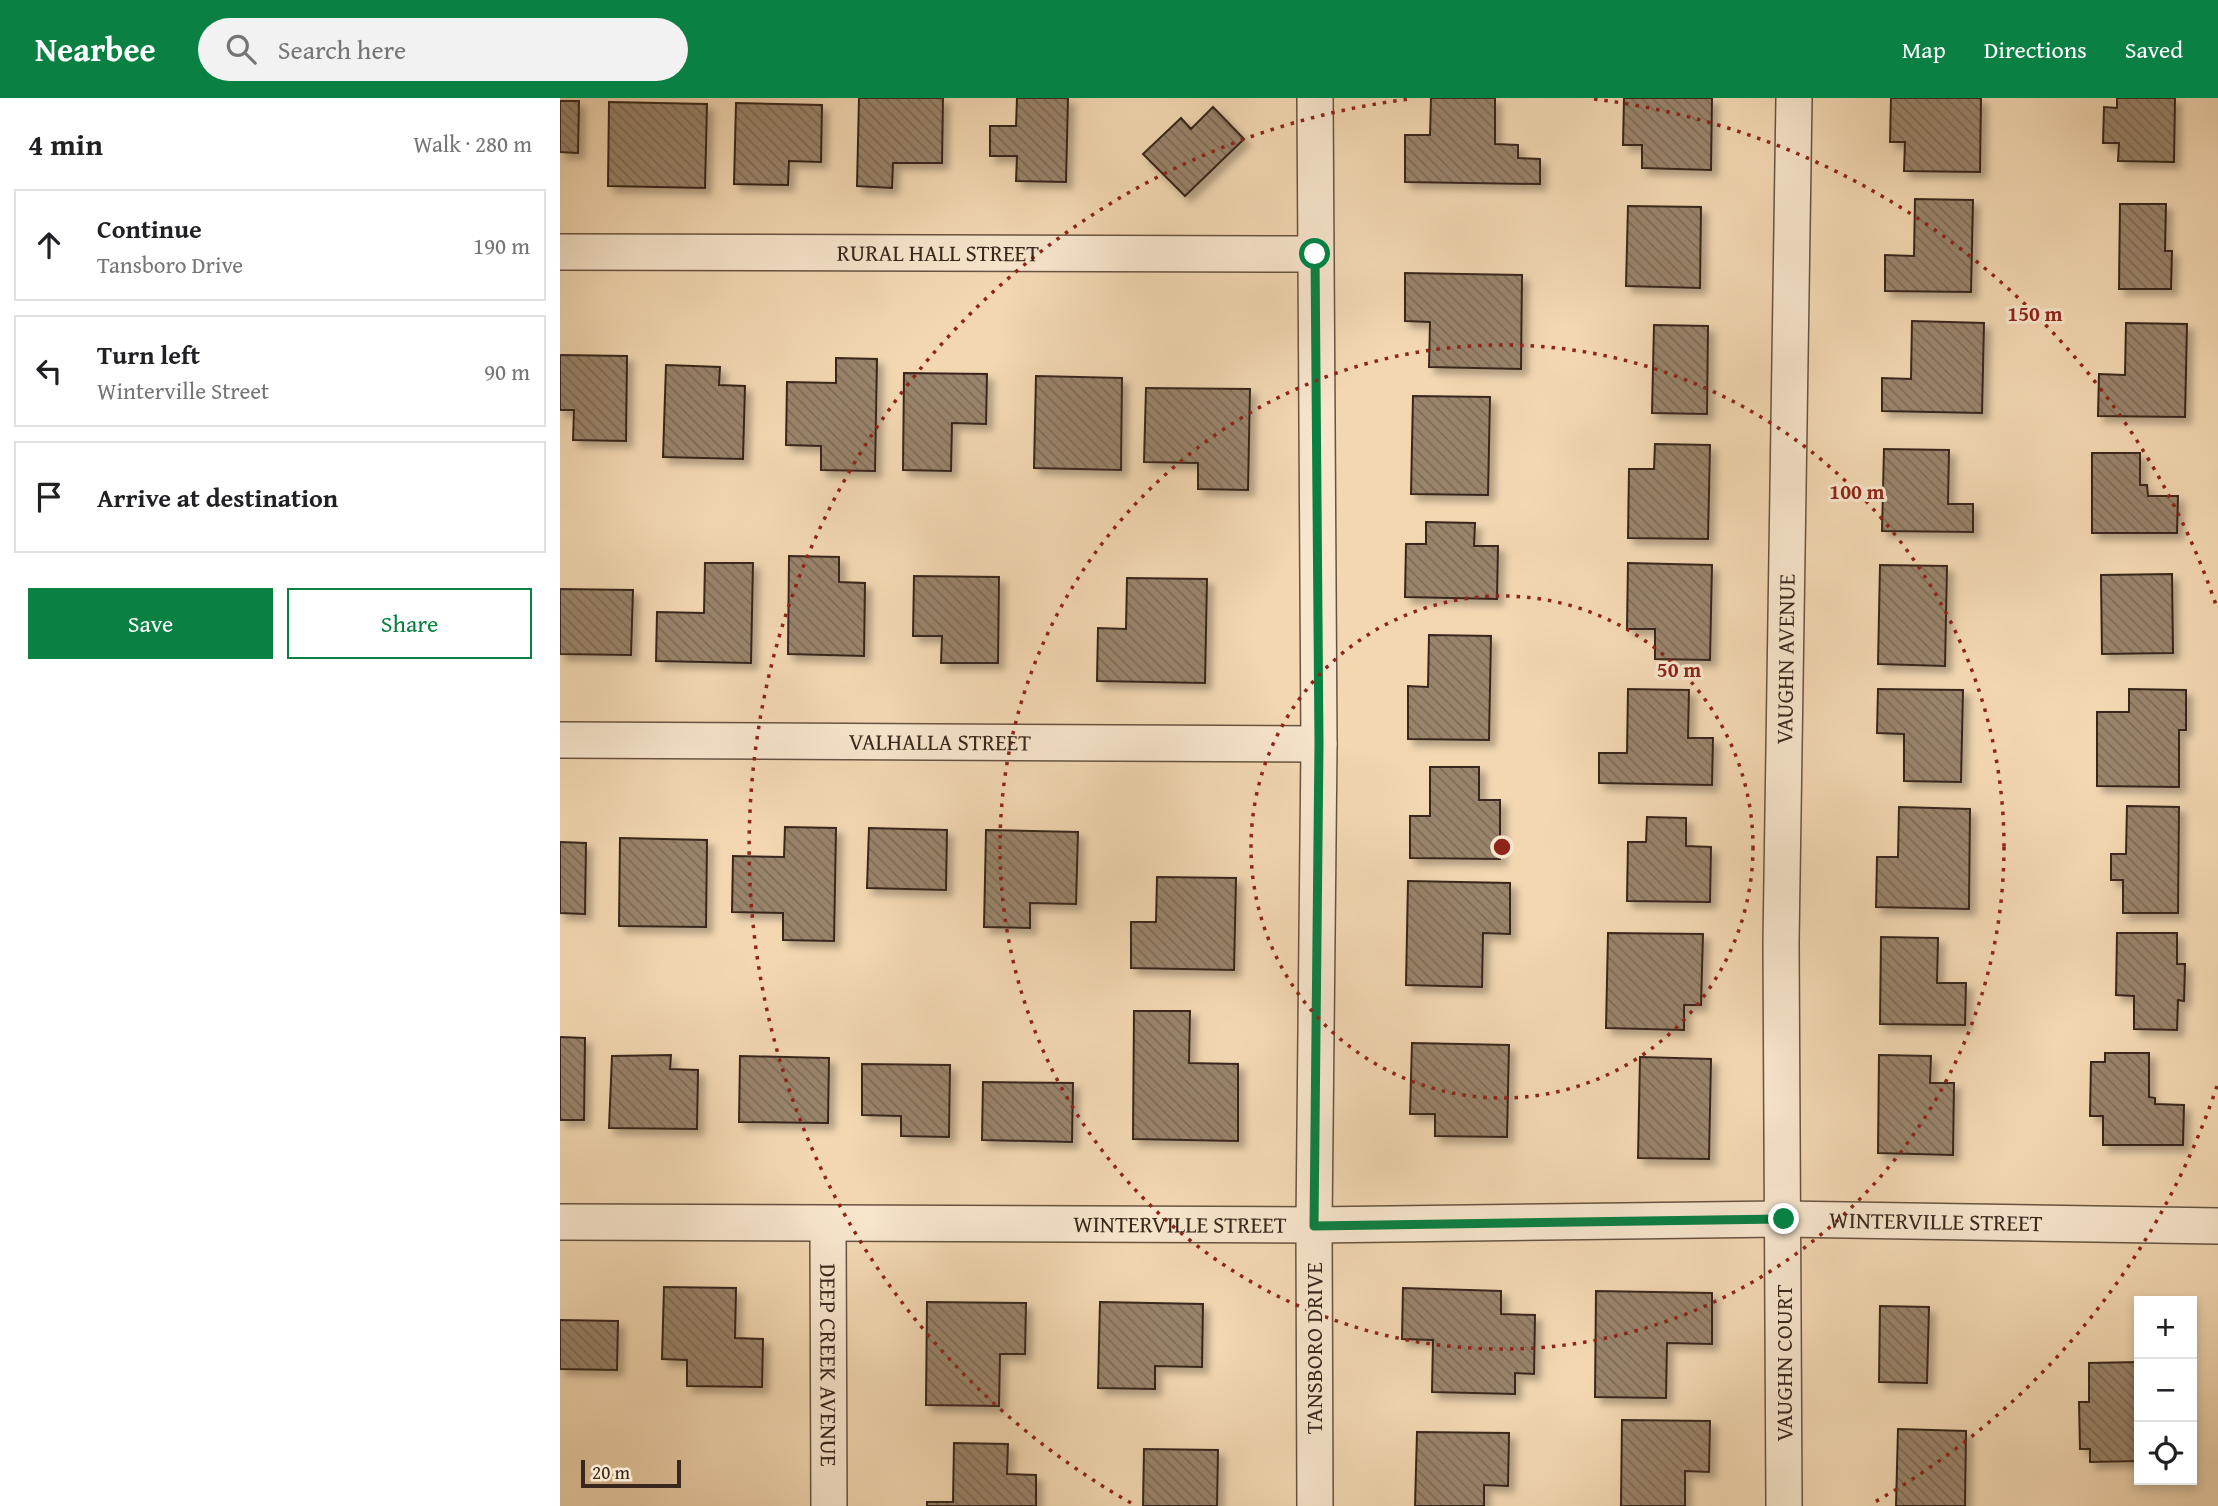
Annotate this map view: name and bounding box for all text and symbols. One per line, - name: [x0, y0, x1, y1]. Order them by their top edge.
- search box: [198, 18, 688, 81]
- text: Nearbee: [35, 25, 156, 73]
- icon: search: [222, 30, 260, 68]
- text: Search here: [278, 30, 406, 69]
- text: Map: [1902, 32, 1946, 67]
- text: Directions: [1984, 32, 2087, 67]
- text: Saved: [2125, 32, 2183, 67]
- text: 4 min: [28, 122, 103, 166]
- text: Walk · 280 m: [413, 127, 532, 160]
- text: Continue: [97, 209, 202, 248]
- icon: ahead: [30, 226, 68, 264]
- text: 190 m: [473, 229, 530, 262]
- street label: RURAL HALL STREET: [837, 236, 1039, 269]
- route start: [1299, 238, 1330, 269]
- text: Tansboro Drive: [97, 248, 243, 281]
- text: 150 m: [2007, 298, 2063, 329]
- text: Turn left: [97, 335, 200, 374]
- icon: left: [30, 352, 68, 390]
- text: 90 m: [484, 355, 530, 388]
- text: Winterville Street: [97, 374, 269, 407]
- text: 100 m: [1829, 476, 1885, 507]
- icon: arrive: [30, 478, 68, 516]
- text: Arrive at destination: [97, 478, 338, 517]
- street label: VAUGHN AVENUE: [1767, 573, 1803, 745]
- button: Save: [28, 588, 273, 659]
- button: Share: [287, 588, 532, 659]
- text: 50 m: [1657, 654, 1701, 685]
- street label: VALHALLA STREET: [849, 725, 1031, 758]
- centre of rings: [1490, 835, 1514, 859]
- route end: [1768, 1203, 1799, 1234]
- street label: WINTERVILLE STREET: [1829, 1203, 2043, 1239]
- street label: WINTERVILLE STREET: [1073, 1207, 1287, 1241]
- street label: TANSBORO DRIVE: [1297, 1262, 1330, 1434]
- street label: DEEP CREEK AVENUE: [812, 1263, 846, 1467]
- street label: VAUGHN COURT: [1767, 1284, 1800, 1442]
- map controls: [2134, 1296, 2197, 1485]
- button: +: [2134, 1296, 2197, 1359]
- button: −: [2134, 1359, 2197, 1422]
- button: locate: [2134, 1422, 2197, 1485]
- scale bar: [581, 1457, 681, 1489]
- text: 20 m: [592, 1458, 630, 1486]

